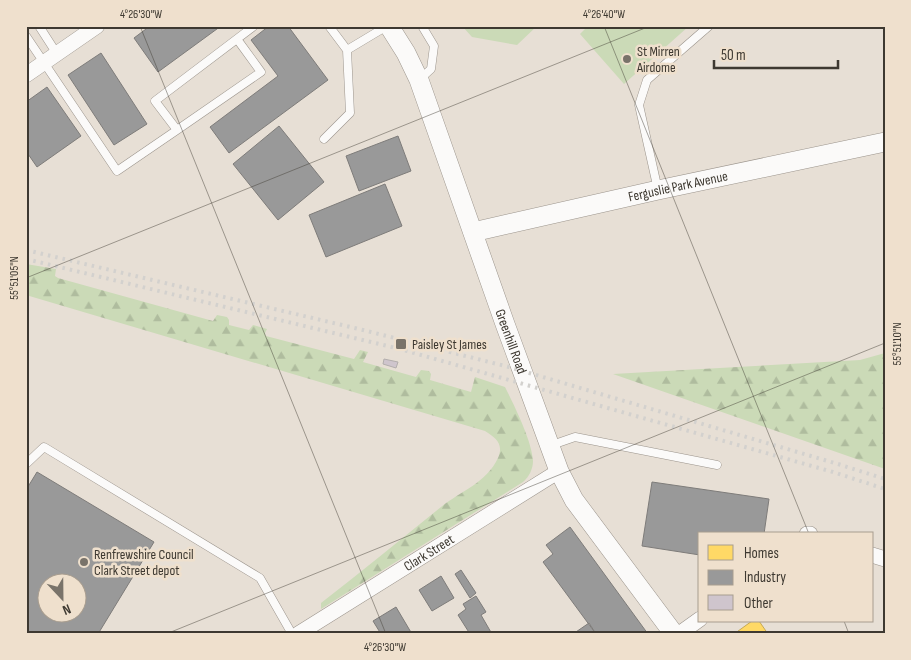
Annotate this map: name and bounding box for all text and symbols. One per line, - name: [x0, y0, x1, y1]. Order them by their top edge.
- text: 4°26'30"W: [120, 7, 162, 22]
- text: 4°26'40"W: [583, 7, 625, 22]
- scale bar: [714, 38, 837, 70]
- place label: St Mirren Airdome: [636, 43, 680, 76]
- text: 50 m: [721, 46, 746, 65]
- marker: St Mirren Airdome: [621, 53, 633, 65]
- street label: Ferguslie Park Avenue: [627, 167, 729, 205]
- text: 55°51'05"N: [7, 256, 22, 300]
- street label: Greenhill Road: [491, 307, 531, 376]
- text: 55°51'10"N: [890, 322, 905, 366]
- place label: Paisley St James: [412, 336, 487, 353]
- marker: Paisley St James: [394, 337, 408, 351]
- street label: Clark Street: [401, 531, 457, 575]
- legend: [698, 532, 874, 622]
- text: Homes: [744, 544, 779, 563]
- place label: Renfrewshire Council Clark Street depot: [94, 546, 194, 579]
- marker: Renfrewshire Council Clark Street depot: [78, 556, 90, 568]
- text: Industry: [744, 568, 786, 587]
- north arrow: [38, 572, 88, 622]
- text: Other: [744, 594, 773, 613]
- text: N: [60, 600, 73, 619]
- text: 4°26'30"W: [364, 640, 406, 655]

